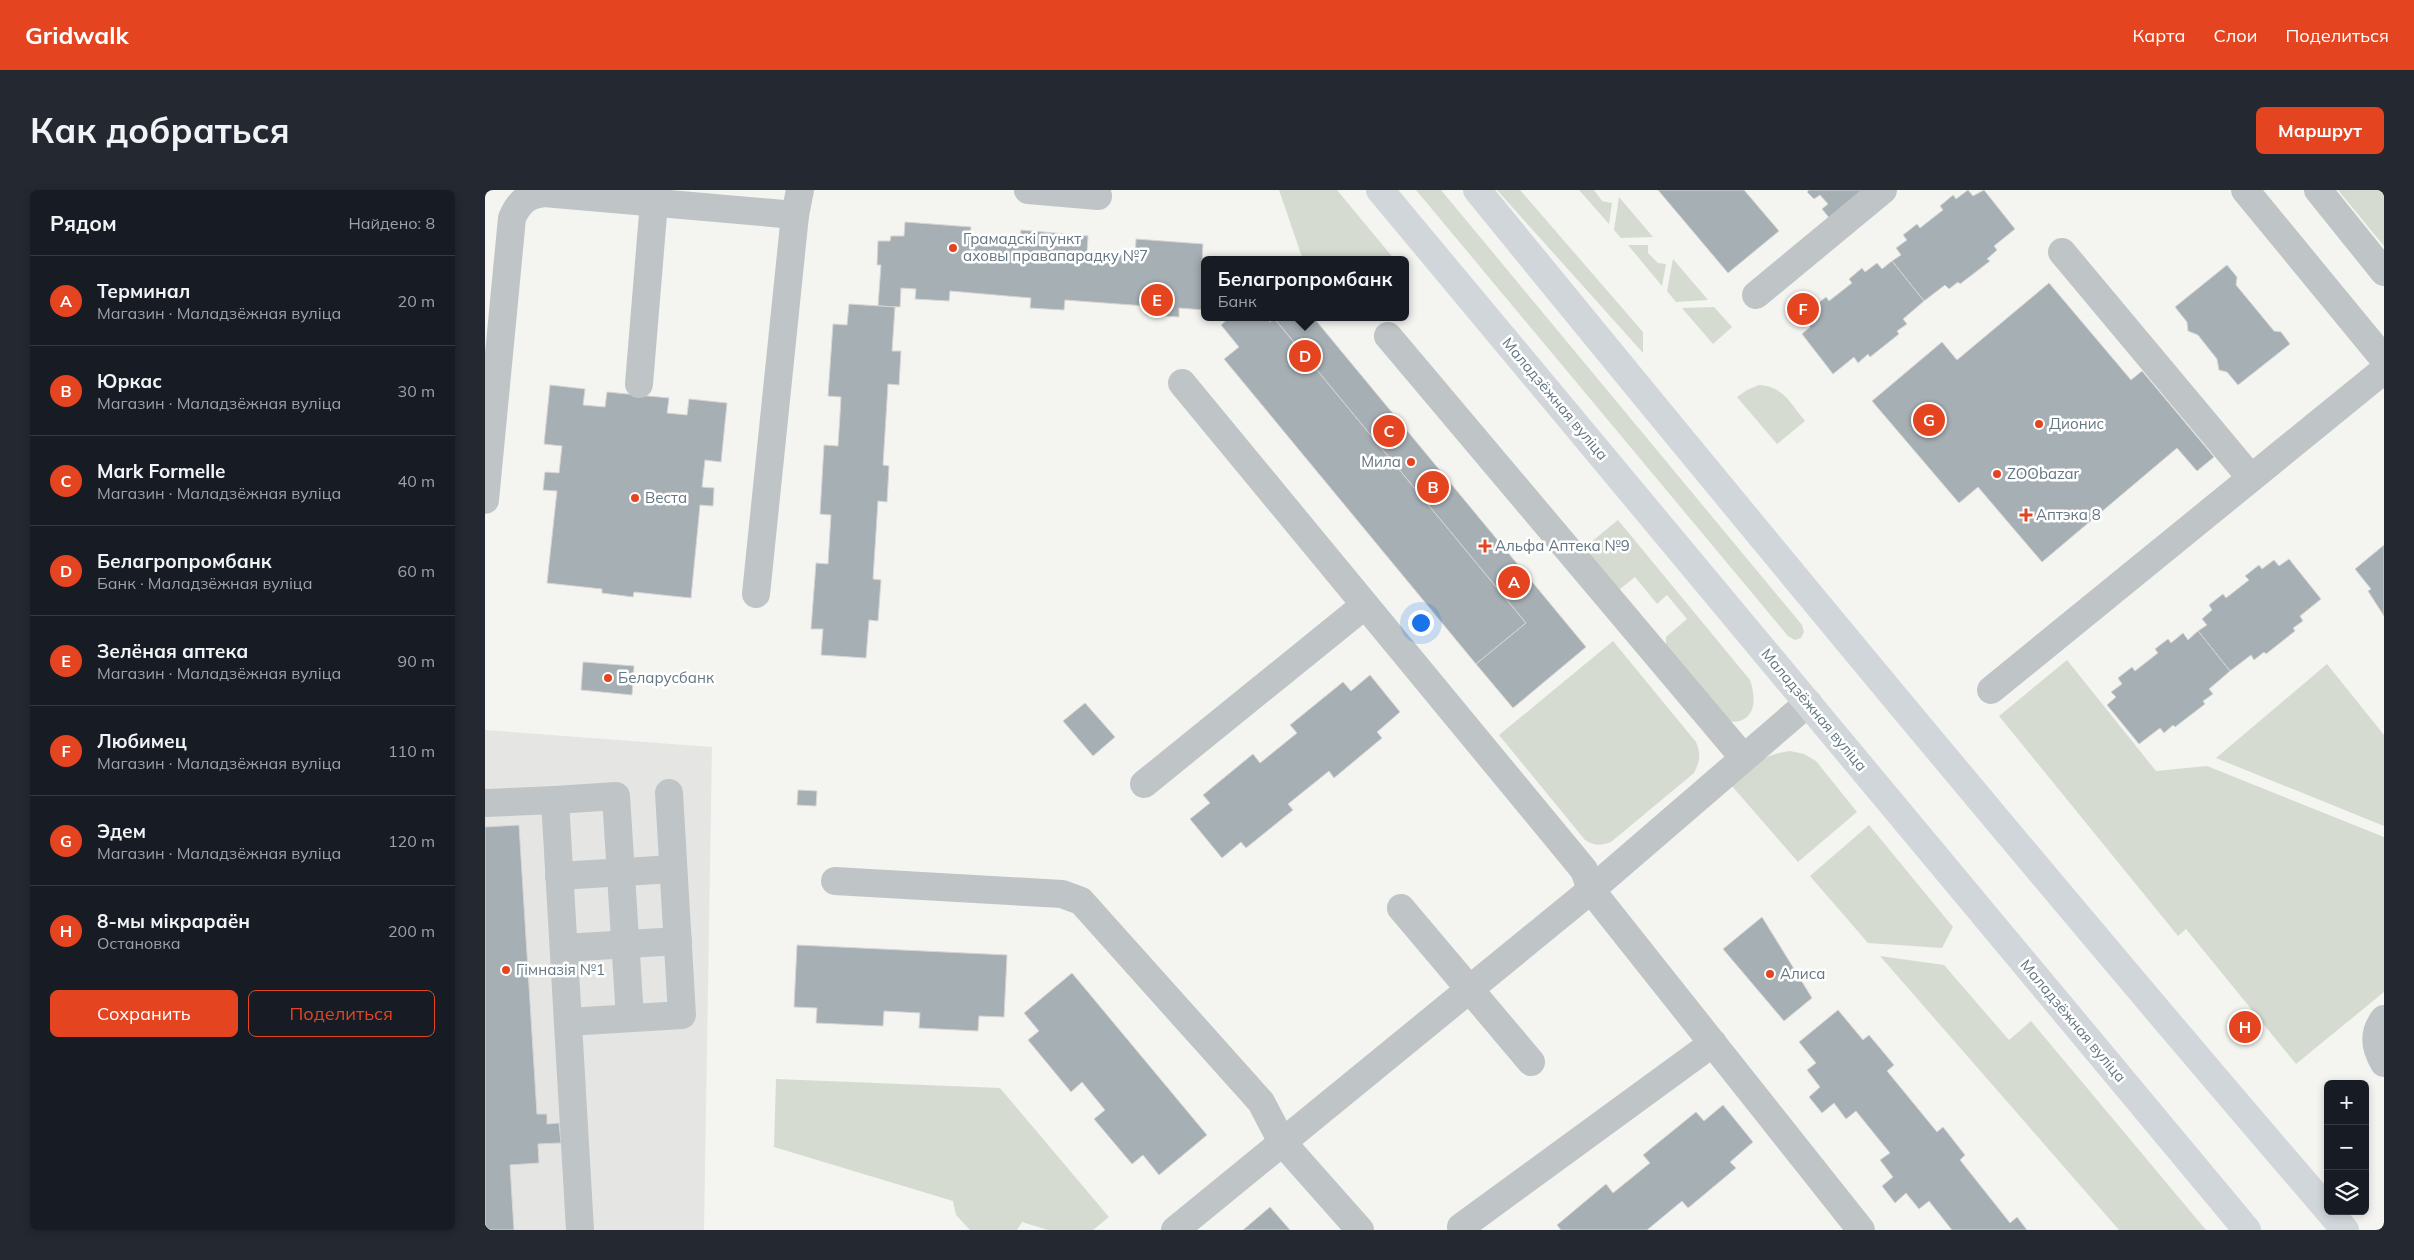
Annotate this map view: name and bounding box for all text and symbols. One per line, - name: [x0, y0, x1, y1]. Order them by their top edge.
- text: Gridwalk: [25, 20, 129, 50]
- text: Карта: [2133, 24, 2185, 47]
- text: Слои: [2213, 24, 2258, 47]
- text: Поделиться: [2286, 24, 2389, 47]
- button: Маршрут: [2256, 107, 2384, 154]
- text: Как добраться: [30, 108, 290, 152]
- text: Рядом: [50, 210, 117, 236]
- text: Найдено: 8: [349, 213, 435, 233]
- place label: Грамадскі пункт аховы правапарадку №7: [963, 229, 1148, 265]
- marker: Грамадскі пункт аховы правапарадку №7: [947, 242, 959, 254]
- popup: [1201, 256, 1409, 321]
- text: Белагропромбанк: [1218, 267, 1392, 291]
- text: Терминал: [97, 279, 190, 303]
- pin: E: [1141, 281, 1173, 319]
- pin: F: [1787, 290, 1819, 328]
- text: A: [60, 291, 72, 311]
- text: 20 m: [398, 291, 435, 311]
- text: Банк: [1218, 291, 1257, 311]
- text: Магазин · Маладзёжная вуліца: [97, 303, 341, 323]
- street label: Маладзёжная вуліца: [1499, 333, 1612, 464]
- pin: D: [1289, 337, 1321, 375]
- text: Юркас: [97, 369, 162, 393]
- text: B: [60, 381, 72, 401]
- text: 30 m: [398, 381, 435, 401]
- text: Магазин · Маладзёжная вуліца: [97, 393, 341, 413]
- pin: G: [1913, 401, 1945, 439]
- pin: C: [1373, 412, 1405, 450]
- place label: Дионис: [2049, 414, 2104, 433]
- marker: Дионис: [2033, 418, 2045, 430]
- place label: Мила: [1361, 452, 1401, 471]
- marker: Мила: [1405, 456, 1417, 468]
- text: Mark Formelle: [97, 459, 226, 483]
- place label: ZOObazar: [2007, 464, 2080, 483]
- pin: B: [1417, 468, 1449, 506]
- marker: ZOObazar: [1991, 468, 2003, 480]
- text: C: [61, 471, 71, 491]
- text: 40 m: [398, 471, 435, 491]
- text: Магазин · Маладзёжная вуліца: [97, 483, 341, 503]
- place label: Веста: [645, 488, 687, 507]
- marker: Веста: [629, 492, 641, 504]
- place label: Аптэка 8: [2036, 505, 2101, 524]
- marker: Аптэка 8: [2020, 509, 2032, 521]
- place label: Альфа Аптека №9: [1495, 536, 1630, 555]
- marker: Альфа Аптека №9: [1479, 540, 1491, 552]
- text: Белагропромбанк: [97, 549, 271, 573]
- text: D: [60, 561, 72, 581]
- text: 60 m: [398, 561, 435, 581]
- pin: A: [1498, 563, 1530, 601]
- text: Банк · Маладзёжная вуліца: [97, 573, 312, 593]
- your location: [1408, 610, 1434, 636]
- text: Зелёная аптека: [97, 639, 248, 663]
- street label: Маладзёжная вуліца: [1758, 644, 1871, 775]
- text: E: [61, 651, 71, 671]
- text: 90 m: [398, 651, 435, 671]
- text: Магазин · Маладзёжная вуліца: [97, 663, 341, 683]
- place label: Беларусбанк: [618, 668, 715, 687]
- marker: Беларусбанк: [602, 672, 614, 684]
- text: Любимец: [97, 729, 187, 753]
- text: F: [61, 741, 71, 761]
- text: 110 m: [388, 741, 435, 761]
- text: Магазин · Маладзёжная вуліца: [97, 753, 341, 773]
- text: Эдем: [97, 819, 146, 843]
- text: G: [60, 831, 72, 851]
- text: 120 m: [388, 831, 435, 851]
- text: Магазин · Маладзёжная вуліца: [97, 843, 341, 863]
- text: 8-мы мікрараён: [97, 909, 250, 933]
- text: H: [60, 921, 72, 941]
- text: 200 m: [388, 921, 435, 941]
- text: Остановка: [97, 933, 181, 953]
- street label: Маладзёжная вуліца: [2017, 955, 2130, 1086]
- place label: Гімназія №1: [516, 960, 605, 979]
- marker: Гімназія №1: [500, 964, 512, 976]
- place label: Алиса: [1780, 964, 1825, 983]
- marker: Алиса: [1764, 968, 1776, 980]
- button: Сохранить: [50, 990, 238, 1037]
- button: Поделиться: [248, 990, 435, 1037]
- pin: H: [2229, 1008, 2261, 1046]
- map controls: [2324, 1080, 2369, 1215]
- button: +: [2324, 1080, 2369, 1125]
- button: −: [2324, 1125, 2369, 1170]
- button: layers: [2324, 1170, 2369, 1215]

